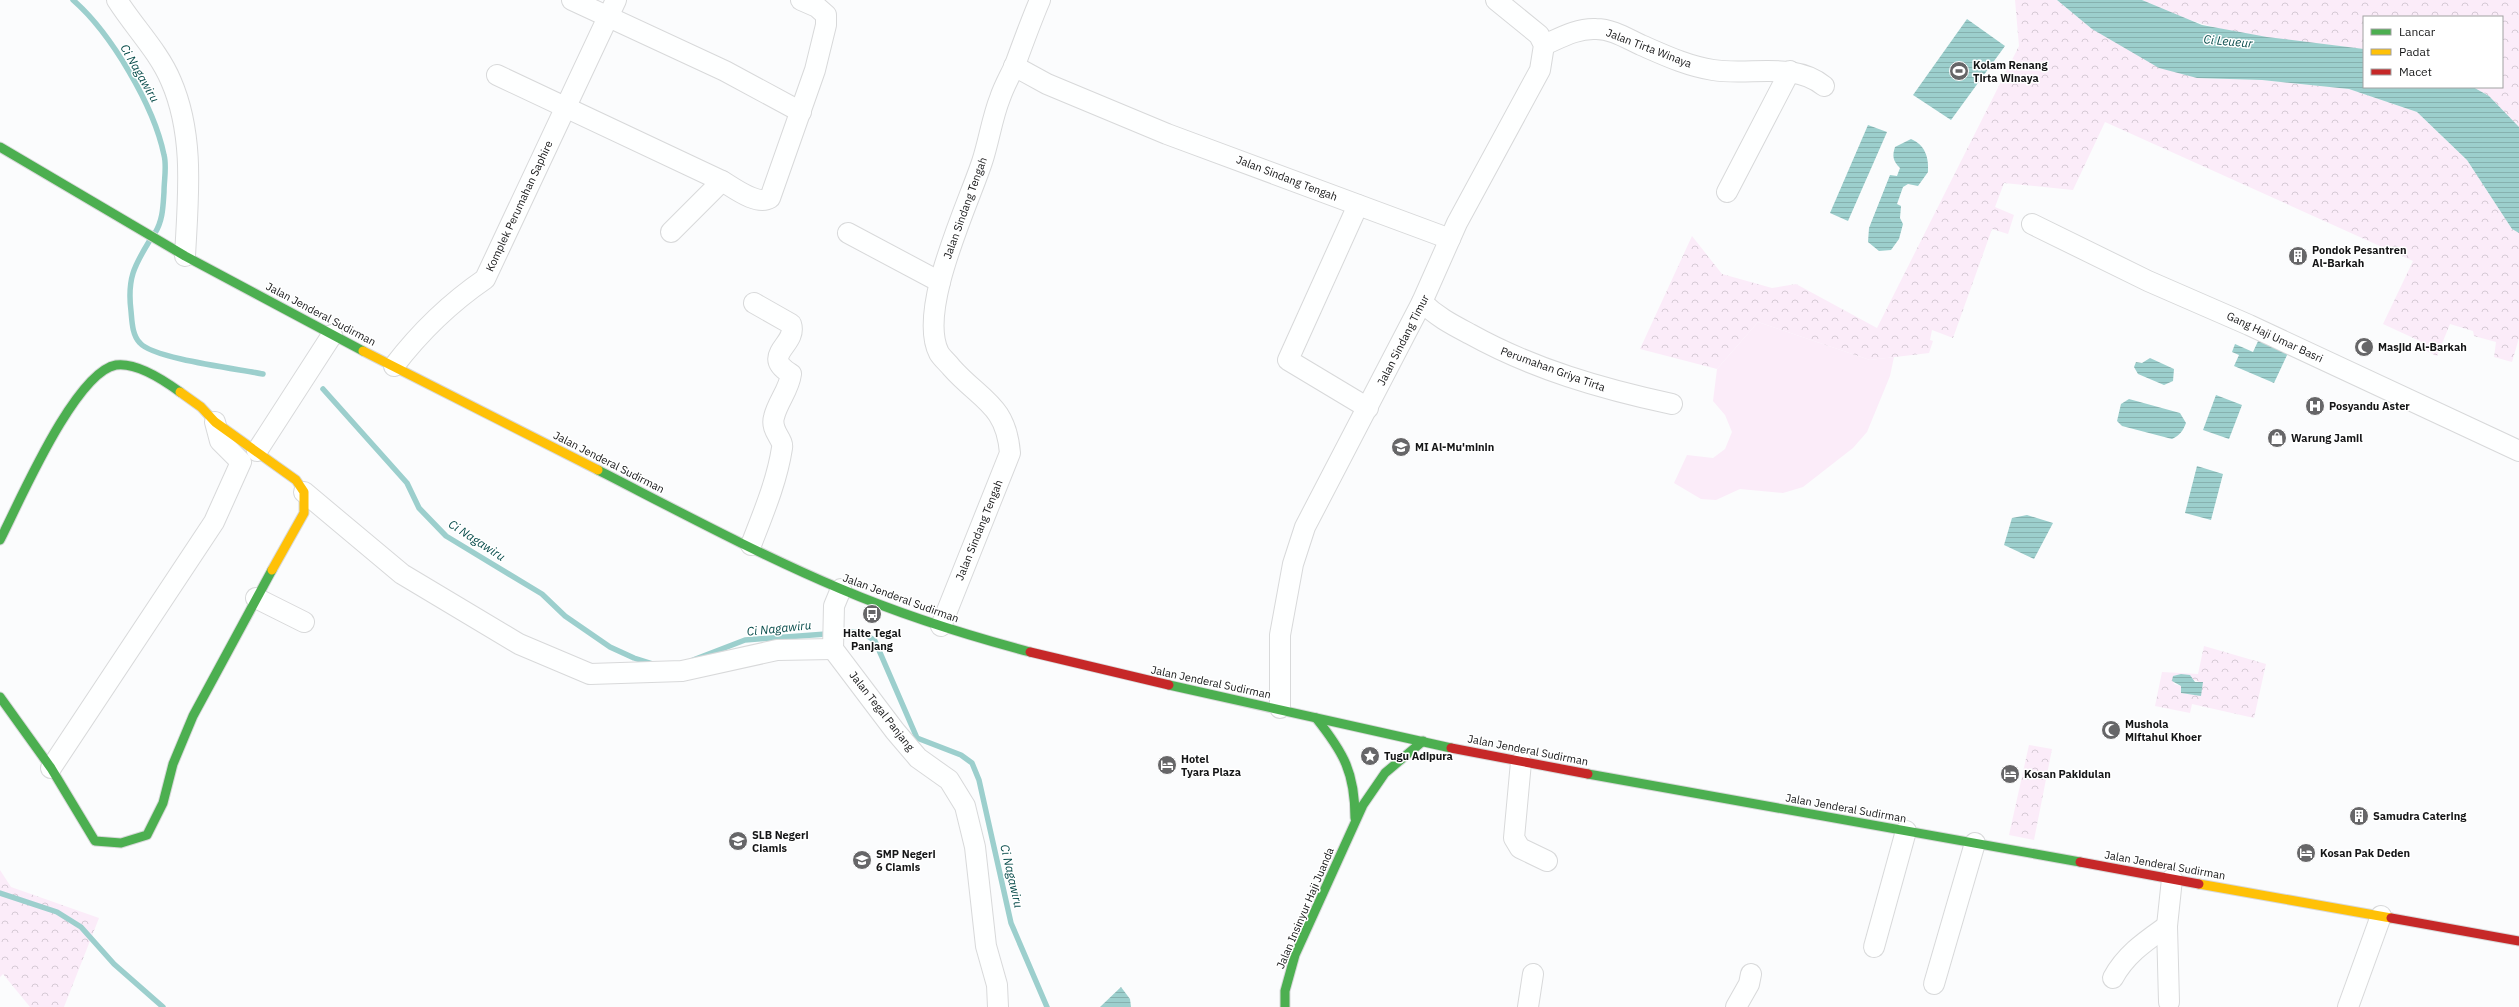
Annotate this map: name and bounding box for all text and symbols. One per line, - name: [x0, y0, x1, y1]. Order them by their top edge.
- legend: [2363, 16, 2503, 88]
- text: Lancar: [2399, 24, 2436, 39]
- street label: Jalan Tirta Winaya: [1604, 25, 1694, 71]
- water label: Ci Leueur: [2203, 31, 2254, 51]
- water label: Ci Nagawiru: [117, 41, 163, 105]
- text: Padat: [2399, 44, 2430, 59]
- place label: Kolam Renang Tirta Winaya: [1973, 58, 2048, 85]
- sports icon: Kolam Renang Tirta Winaya: [1948, 60, 1970, 82]
- text: Macet: [2399, 64, 2432, 79]
- street label: Komplek Perumahan Saphire: [482, 138, 556, 274]
- street label: Jalan Sindang Tengah: [1234, 152, 1340, 204]
- street label: Jalan Sindang Tengah: [940, 155, 990, 261]
- place label: Pondok Pesantren Al-Barkah: [2312, 243, 2406, 270]
- building icon: Pondok Pesantren Al-Barkah: [2287, 245, 2309, 267]
- street label: Jalan Jenderal Sudirman: [264, 279, 378, 349]
- street label: Jalan Sindang Timur: [1374, 292, 1432, 388]
- street label: Gang Haji Umar Basri: [2225, 309, 2325, 365]
- mosque icon: Masjid Al-Barkah: [2353, 336, 2375, 358]
- place label: Masjid Al-Barkah: [2378, 340, 2467, 354]
- street label: Perumahan Griya Tirta: [1499, 344, 1607, 394]
- hospital icon: Posyandu Aster: [2304, 395, 2326, 417]
- place label: Posyandu Aster: [2329, 399, 2410, 413]
- shop icon: Warung Jamil: [2266, 427, 2288, 449]
- street label: Jalan Jenderal Sudirman: [551, 428, 667, 496]
- place label: Warung Jamil: [2291, 431, 2363, 445]
- school or university icon: MI Al-Mu'minin: [1390, 436, 1412, 458]
- place label: MI Al-Mu'minin: [1415, 440, 1494, 454]
- street label: Jalan Sindang Tengah: [952, 478, 1006, 582]
- water label: Ci Nagawiru: [446, 516, 508, 564]
- street label: Jalan Jenderal Sudirman: [841, 570, 961, 626]
- bus stop icon: Halte Tegal Panjang: [861, 603, 883, 625]
- water label: Ci Nagawiru: [746, 617, 812, 639]
- place label: Halte Tegal Panjang: [843, 626, 902, 653]
- street label: Jalan Jenderal Sudirman: [1150, 662, 1272, 702]
- street label: Jalan Tegal Panjang: [846, 668, 918, 754]
- place label: Mushola Miftahul Khoer: [2125, 717, 2202, 744]
- mosque icon: Mushola Miftahul Khoer: [2100, 719, 2122, 741]
- street label: Jalan Jenderal Sudirman: [1467, 731, 1589, 769]
- place icon: Tugu Adipura: [1359, 745, 1381, 767]
- place label: Tugu Adipura: [1384, 749, 1453, 763]
- place label: Hotel Tyara Plaza: [1181, 752, 1241, 779]
- hotel icon: Hotel Tyara Plaza: [1156, 754, 1178, 776]
- hotel icon: Kosan Pakidulan: [1999, 763, 2021, 785]
- place label: Kosan Pakidulan: [2024, 767, 2111, 781]
- street label: Jalan Jenderal Sudirman: [1784, 790, 1908, 826]
- building icon: Samudra Catering: [2348, 805, 2370, 827]
- place label: Samudra Catering: [2373, 809, 2467, 823]
- place label: SLB Negeri Ciamis: [752, 828, 809, 855]
- school or university icon: SLB Negeri Ciamis: [727, 830, 749, 852]
- hotel icon: Kosan Pak Deden: [2295, 842, 2317, 864]
- water label: Ci Nagawiru: [997, 843, 1027, 909]
- street label: Jalan Insinyur Haji Juanda: [1273, 845, 1337, 971]
- place label: Kosan Pak Deden: [2320, 846, 2410, 860]
- place label: SMP Negeri 6 Ciamis: [876, 847, 936, 874]
- street label: Jalan Jenderal Sudirman: [2103, 847, 2227, 883]
- school or university icon: SMP Negeri 6 Ciamis: [851, 849, 873, 871]

